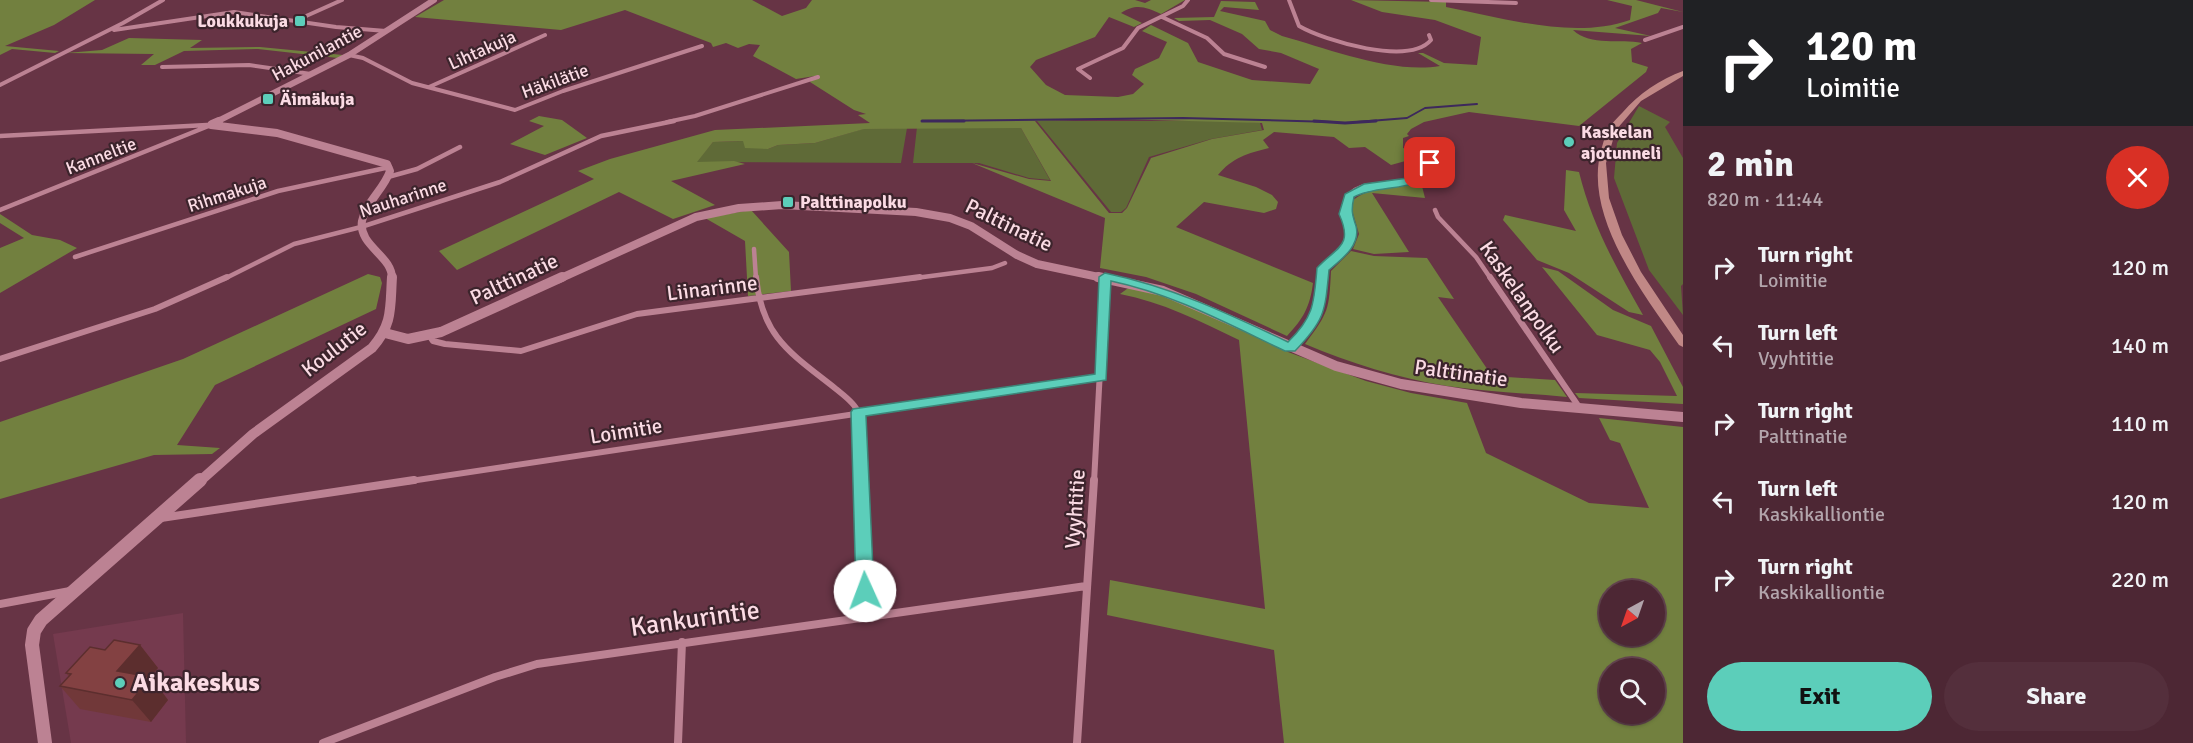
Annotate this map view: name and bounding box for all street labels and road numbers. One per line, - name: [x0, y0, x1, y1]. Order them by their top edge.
- street label: Hakunilantie: [268, 20, 366, 86]
- street label: Lihtakuja: [445, 25, 519, 75]
- street label: Häkilätie: [519, 59, 591, 103]
- street label: Kanneltie: [63, 133, 139, 179]
- street label: Rihmakuja: [185, 171, 269, 217]
- street label: Nauharinne: [357, 174, 449, 222]
- street label: Palttinatie: [961, 193, 1057, 257]
- street label: Kaskelanpolku: [1474, 236, 1570, 358]
- street label: Palttinatie: [466, 247, 562, 311]
- street label: Liinarinne: [665, 270, 759, 306]
- street label: Koulutie: [296, 315, 372, 383]
- street label: Palttinatie: [1413, 354, 1509, 392]
- street label: Loimitie: [588, 412, 664, 450]
- street label: Vyyhtitie: [1059, 468, 1091, 550]
- street label: Kankurintie: [628, 594, 762, 644]

